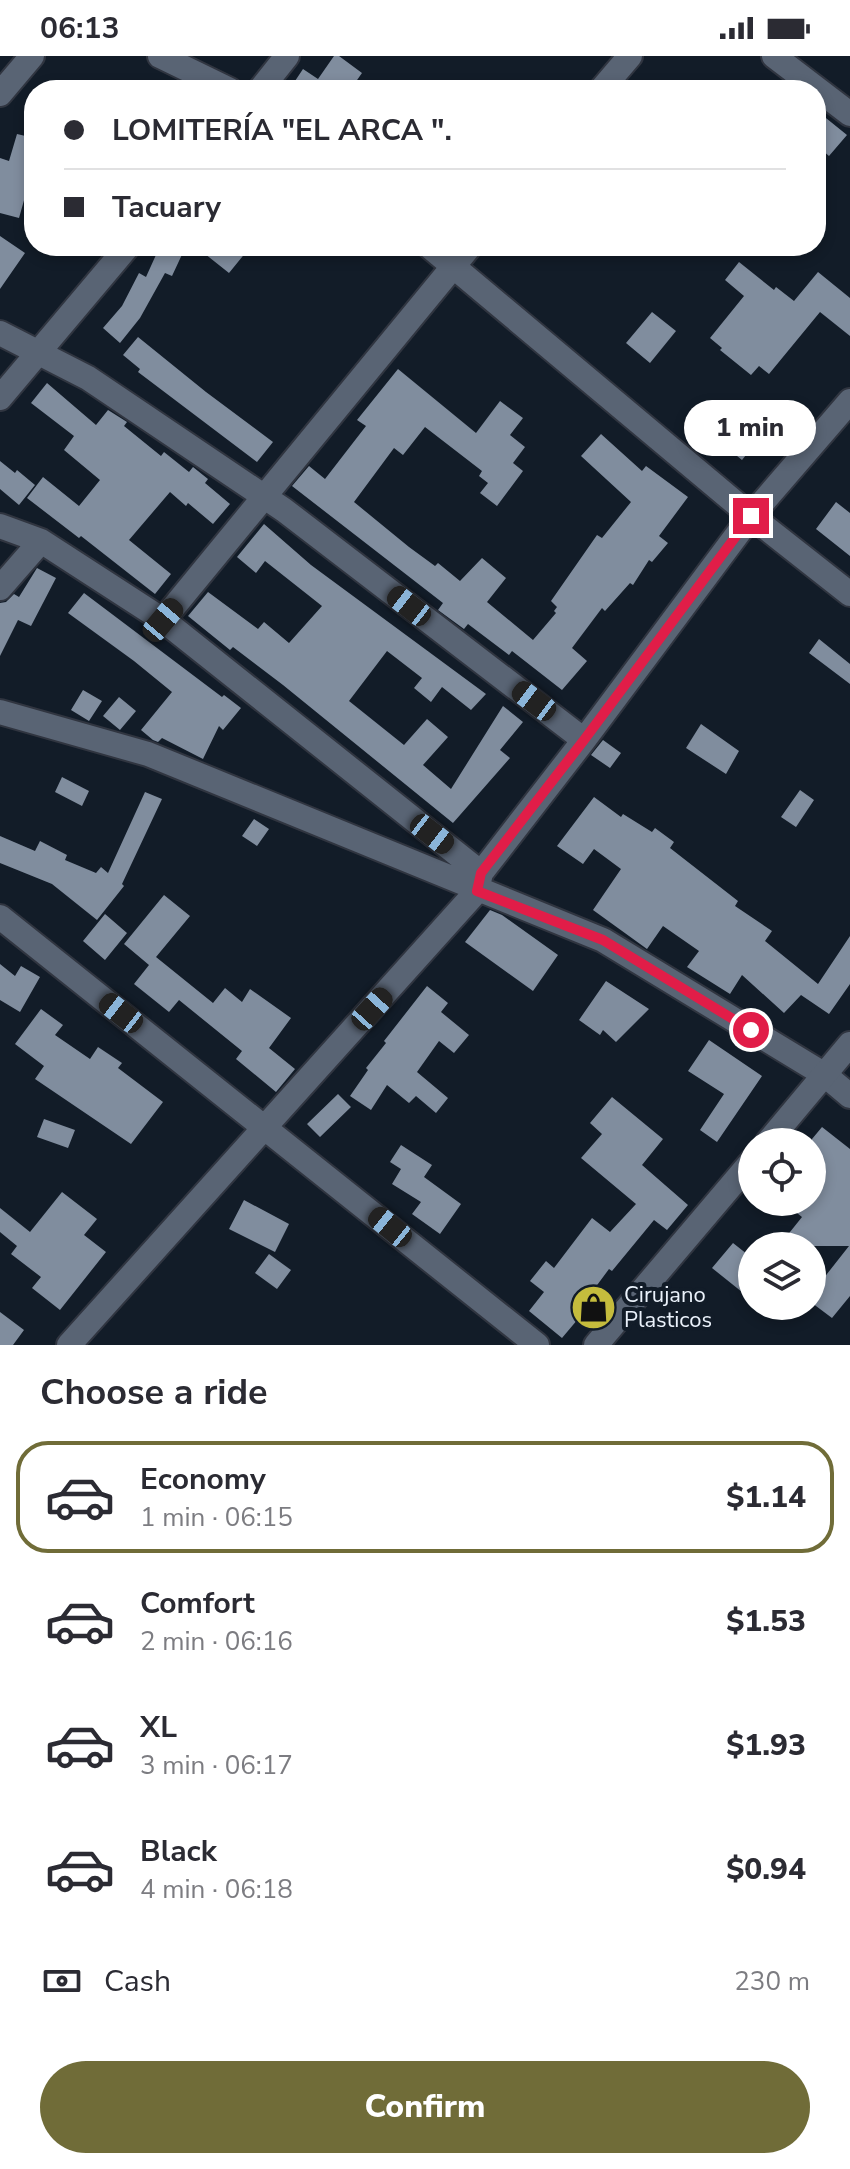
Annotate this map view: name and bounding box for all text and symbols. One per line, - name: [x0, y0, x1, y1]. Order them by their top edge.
- text: 06:13: [40, 8, 119, 49]
- text: LOMITERÍA "EL ARCA ".: [112, 110, 452, 151]
- text: Tacuary: [112, 187, 221, 228]
- callout: 1 min: [685, 400, 817, 456]
- text: 1 min: [716, 410, 784, 445]
- route end: [733, 498, 769, 534]
- car: [383, 582, 435, 630]
- car: [138, 594, 188, 646]
- car: [508, 677, 560, 725]
- car: [406, 810, 458, 858]
- car: [347, 983, 397, 1035]
- car: [95, 989, 147, 1037]
- route start: [733, 1012, 769, 1048]
- map controls: [738, 1128, 826, 1320]
- button: locate: [738, 1128, 826, 1216]
- car: [364, 1203, 416, 1251]
- button: layers: [738, 1232, 826, 1320]
- place label: Cirujano Plasticos: [624, 1280, 712, 1335]
- shop icon: Cirujano Plasticos: [569, 1283, 617, 1331]
- text: Choose a ride: [40, 1368, 268, 1417]
- text: Economy: [140, 1459, 266, 1500]
- icon: car: [44, 1461, 116, 1533]
- text: $1.14: [726, 1477, 806, 1518]
- text: 1 min · 06:15: [140, 1500, 293, 1535]
- text: Comfort: [140, 1583, 255, 1624]
- icon: car: [44, 1585, 116, 1657]
- text: $1.53: [726, 1601, 806, 1642]
- text: 2 min · 06:16: [140, 1624, 293, 1659]
- text: XL: [140, 1707, 177, 1748]
- icon: car: [44, 1709, 116, 1781]
- text: $1.93: [726, 1725, 806, 1766]
- text: 3 min · 06:17: [140, 1748, 293, 1783]
- text: Black: [140, 1831, 217, 1872]
- icon: car: [44, 1833, 116, 1905]
- text: $0.94: [726, 1849, 806, 1890]
- text: 4 min · 06:18: [140, 1872, 293, 1907]
- icon: cash: [40, 1959, 84, 2003]
- text: Cash: [104, 1961, 171, 2002]
- text: 230 m: [734, 1964, 810, 1999]
- button: Confirm: [40, 2061, 810, 2153]

